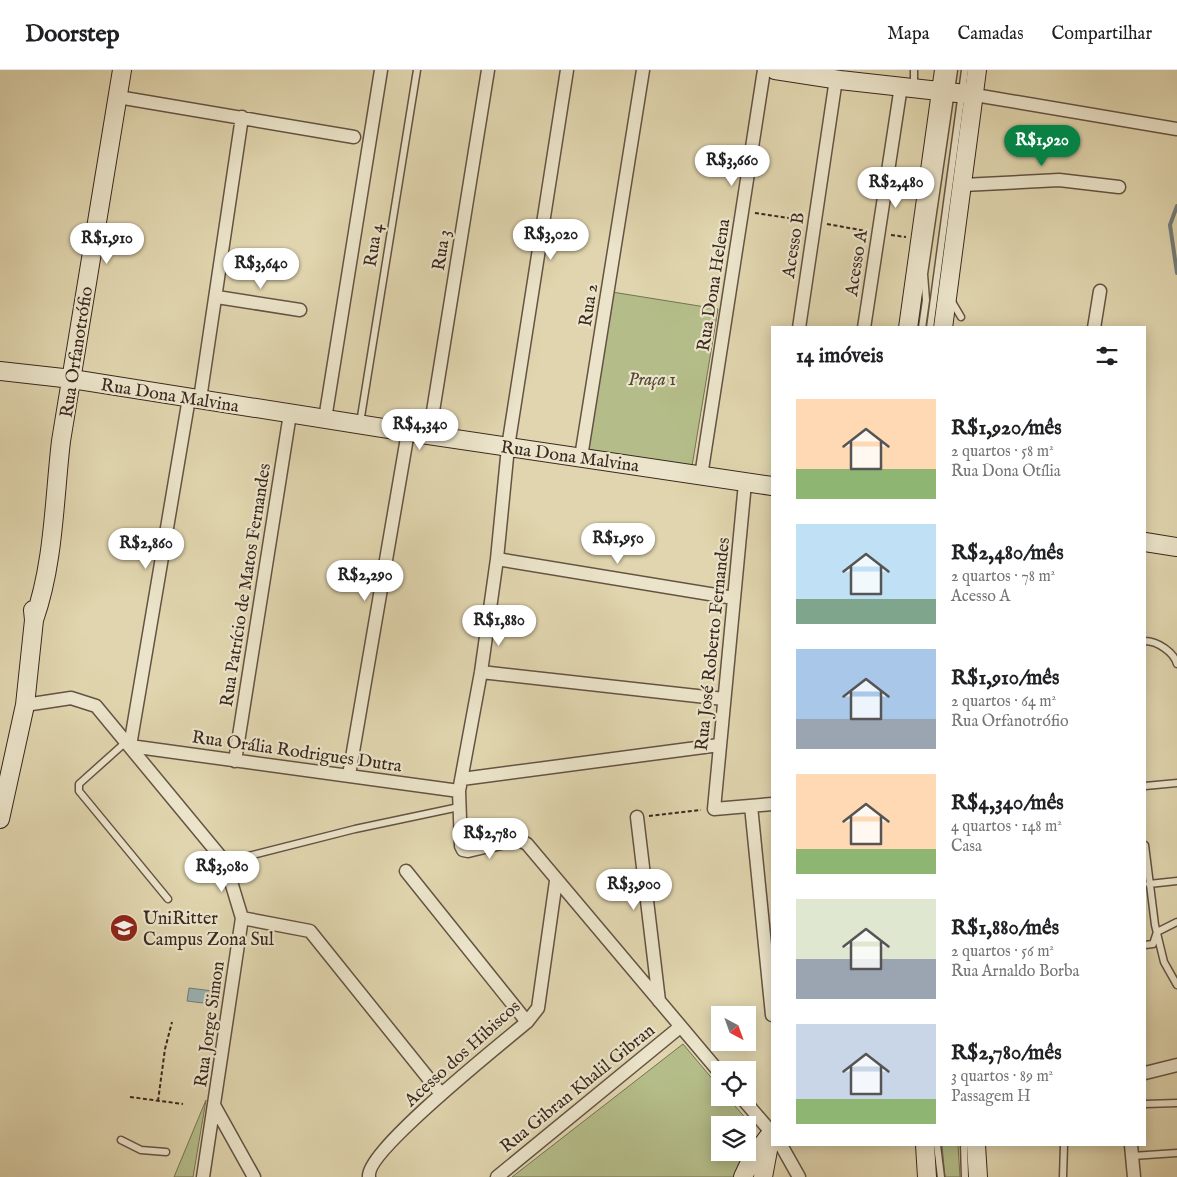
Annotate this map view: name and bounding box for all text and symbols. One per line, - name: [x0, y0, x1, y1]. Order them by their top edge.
- text: Doorstep: [25, 19, 120, 50]
- text: Mapa: [887, 23, 929, 46]
- text: Camadas: [957, 23, 1023, 46]
- text: Compartilhar: [1051, 23, 1152, 46]
- pin: R$1,920: [996, 124, 1088, 167]
- text: R$1,920: [1015, 131, 1069, 151]
- pin: R$3,660: [686, 144, 778, 187]
- text: R$3,660: [706, 151, 758, 171]
- pin: R$2,480: [850, 166, 942, 209]
- text: R$2,480: [868, 173, 924, 193]
- street label: Acesso B: [778, 211, 811, 281]
- street label: Rua Dona Helena: [693, 217, 736, 353]
- pin: R$3,020: [505, 218, 597, 261]
- pin: R$1,910: [61, 222, 153, 265]
- street label: Rua 4: [360, 222, 389, 269]
- text: R$3,020: [524, 225, 578, 245]
- street label: Rua 3: [428, 228, 457, 272]
- street label: Acesso A: [841, 228, 874, 299]
- text: R$1,910: [81, 229, 133, 249]
- pin: R$3,640: [215, 248, 307, 290]
- text: R$3,640: [234, 254, 288, 274]
- street label: Rua 2: [575, 282, 604, 328]
- street label: Rua Orfanotrófio: [56, 285, 99, 419]
- icon: filters: [1093, 342, 1121, 370]
- text: 14 imóveis: [796, 343, 883, 370]
- park label: Praça 1: [628, 369, 676, 392]
- street label: Rua Dona Malvina: [99, 374, 241, 419]
- pin: R$4,340: [374, 408, 466, 451]
- text: R$4,340: [392, 415, 448, 435]
- text: R$1,920/mês: [951, 415, 1062, 442]
- icon: home: [836, 419, 896, 479]
- street label: Rua Dona Malvina: [499, 436, 641, 479]
- text: 2 quartos · 58 m²: [951, 442, 1054, 462]
- street label: Rua Patrício de Matos Fernandes: [216, 462, 277, 709]
- text: Rua Dona Otília: [951, 462, 1061, 482]
- pin: R$1,950: [572, 522, 664, 565]
- pin: R$2,860: [100, 528, 192, 570]
- text: R$1,950: [592, 529, 644, 549]
- text: R$2,860: [119, 534, 173, 554]
- street label: Rua José Roberto Fernandes: [691, 536, 736, 752]
- text: R$2,480/mês: [951, 540, 1064, 567]
- icon: home: [836, 544, 896, 604]
- pin: R$2,290: [319, 560, 411, 602]
- text: R$2,290: [337, 566, 393, 586]
- text: 2 quartos · 78 m²: [951, 567, 1055, 587]
- text: Acesso A: [951, 587, 1010, 607]
- pin: R$1,880: [453, 604, 545, 647]
- text: R$1,880: [473, 611, 525, 631]
- text: R$1,910/mês: [951, 665, 1059, 692]
- icon: home: [836, 669, 896, 729]
- text: 2 quartos · 64 m²: [951, 692, 1056, 712]
- text: Rua Orfanotrófio: [951, 712, 1069, 732]
- street label: Rua Orália Rodrigues Dutra: [190, 726, 403, 779]
- text: R$4,340/mês: [951, 790, 1064, 817]
- icon: home: [836, 794, 896, 854]
- text: 4 quartos · 148 m²: [951, 817, 1062, 837]
- pin: R$2,780: [444, 818, 536, 860]
- text: R$2,780: [463, 824, 517, 844]
- text: Casa: [951, 837, 982, 857]
- pin: R$3,080: [176, 850, 268, 893]
- text: R$3,080: [195, 857, 249, 877]
- pin: R$3,900: [588, 868, 680, 911]
- text: R$3,900: [607, 875, 661, 895]
- place label: UniRitter Campus Zona Sul: [143, 908, 274, 952]
- school or university icon: UniRitter Campus Zona Sul: [109, 913, 139, 943]
- text: R$1,880/mês: [951, 915, 1059, 942]
- icon: home: [836, 919, 896, 979]
- text: 2 quartos · 56 m²: [951, 942, 1054, 962]
- street label: Rua Jorge Simon: [190, 959, 231, 1089]
- text: Rua Arnaldo Borba: [951, 962, 1079, 982]
- street label: Acesso dos Hibiscos: [399, 996, 526, 1113]
- north arrow: [711, 1006, 756, 1051]
- map controls: [711, 1006, 756, 1161]
- street label: Rua Gibran Khalil Gibran: [496, 1019, 660, 1159]
- text: R$2,780/mês: [951, 1040, 1062, 1067]
- icon: home: [836, 1044, 896, 1104]
- button: locate: [711, 1061, 756, 1106]
- text: 3 quartos · 89 m²: [951, 1067, 1053, 1087]
- text: Passagem H: [951, 1087, 1031, 1107]
- button: layers: [711, 1116, 756, 1161]

